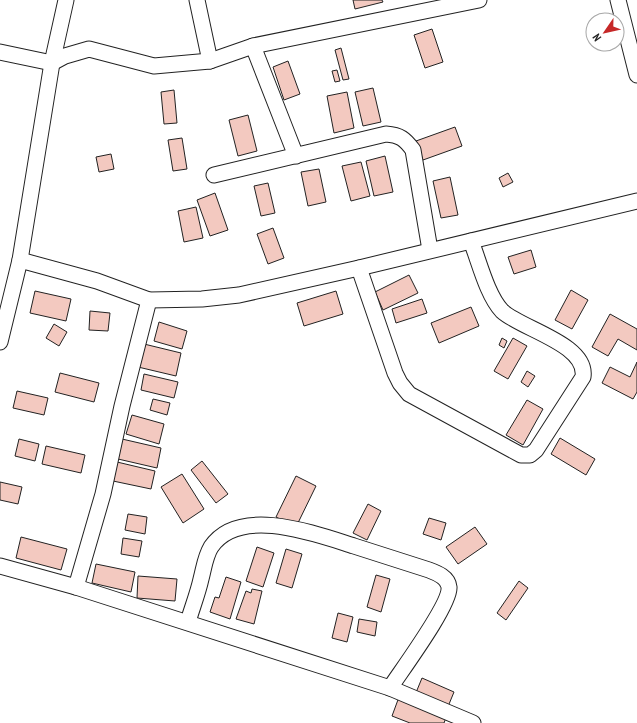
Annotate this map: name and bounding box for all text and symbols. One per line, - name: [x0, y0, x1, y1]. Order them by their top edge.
- north arrow: [585, 12, 625, 52]
- text: N: [589, 31, 604, 44]

